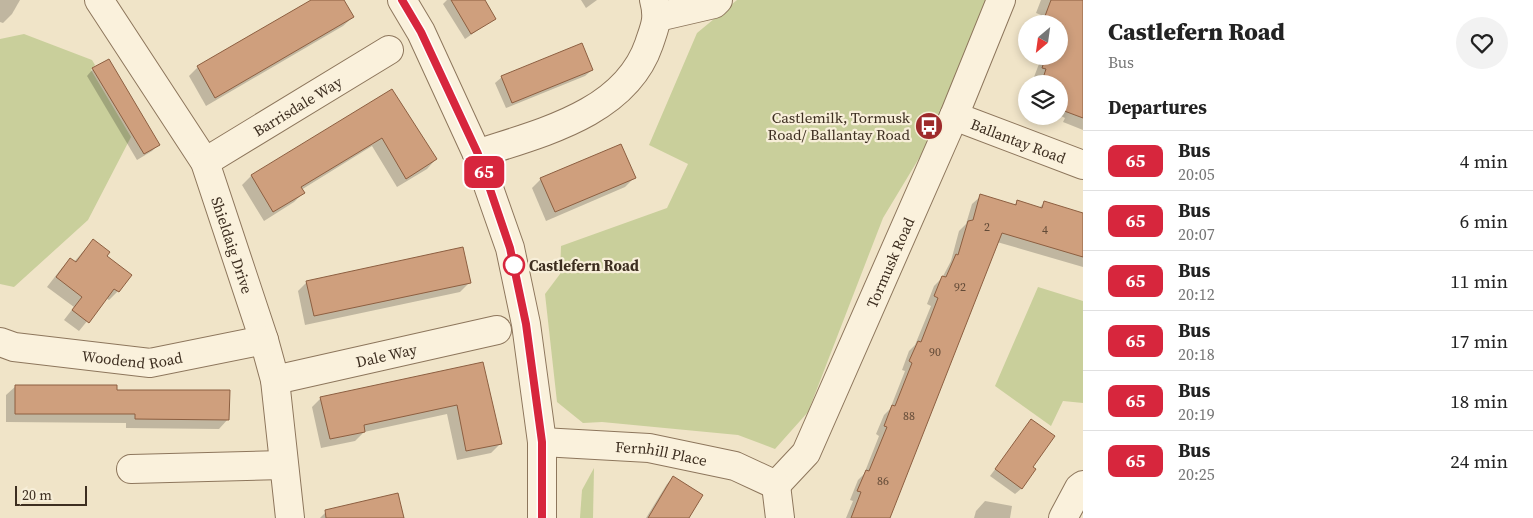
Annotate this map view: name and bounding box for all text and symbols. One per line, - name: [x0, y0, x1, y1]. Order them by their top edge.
- north arrow: [1018, 15, 1068, 65]
- map controls: [1018, 15, 1068, 125]
- text: Castlefern Road: [1108, 15, 1285, 48]
- button: heart: [1456, 17, 1508, 69]
- text: Bus: [1108, 51, 1134, 73]
- street label: Barrisdale Way: [249, 71, 346, 141]
- button: layers: [1018, 75, 1068, 125]
- text: Departures: [1108, 94, 1207, 120]
- place label: Castlemilk, Tormusk Road/ Ballantay Road: [768, 107, 911, 145]
- bus stop icon: Castlemilk, Tormusk Road/ Ballantay Road: [914, 111, 944, 141]
- street label: Ballantay Road: [968, 113, 1069, 168]
- text: Bus: [1178, 137, 1210, 163]
- text: 65: [1126, 148, 1145, 173]
- text: 4 min: [1460, 148, 1508, 174]
- line badge: 65: [462, 156, 506, 188]
- text: 65: [474, 159, 494, 184]
- text: 20:05: [1178, 163, 1215, 185]
- street label: Shieldaig Drive: [207, 194, 258, 297]
- text: Bus: [1178, 197, 1210, 223]
- text: 65: [1126, 208, 1145, 233]
- text: 6 min: [1460, 208, 1508, 234]
- street label: Tormusk Road: [861, 213, 919, 311]
- house number: 2: [984, 219, 990, 235]
- house number: 4: [1042, 222, 1048, 238]
- text: 20:07: [1178, 223, 1215, 245]
- marker: Castlefern Road: [503, 254, 525, 276]
- place label: Castlefern Road: [529, 255, 639, 276]
- text: Bus: [1178, 257, 1210, 283]
- text: 65: [1126, 268, 1145, 293]
- text: 11 min: [1450, 268, 1508, 294]
- house number: 92: [954, 279, 966, 295]
- text: 20:12: [1178, 283, 1215, 305]
- text: Bus: [1178, 317, 1210, 343]
- text: 65: [1126, 328, 1145, 353]
- text: 17 min: [1450, 328, 1508, 354]
- street label: Dale Way: [354, 338, 419, 372]
- text: 20:18: [1178, 343, 1215, 365]
- house number: 90: [929, 344, 941, 360]
- street label: Woodend Road: [81, 345, 185, 374]
- text: Bus: [1178, 377, 1210, 403]
- text: 65: [1126, 388, 1145, 413]
- text: 18 min: [1450, 388, 1508, 414]
- text: 20:19: [1178, 403, 1215, 425]
- house number: 88: [903, 408, 915, 424]
- street label: Fernhill Place: [615, 436, 710, 470]
- text: Bus: [1178, 437, 1210, 463]
- text: 65: [1126, 448, 1145, 473]
- text: 24 min: [1450, 448, 1508, 474]
- text: 20:25: [1178, 463, 1215, 485]
- house number: 86: [877, 473, 889, 489]
- scale bar: [15, 483, 88, 506]
- text: 20 m: [22, 485, 52, 505]

